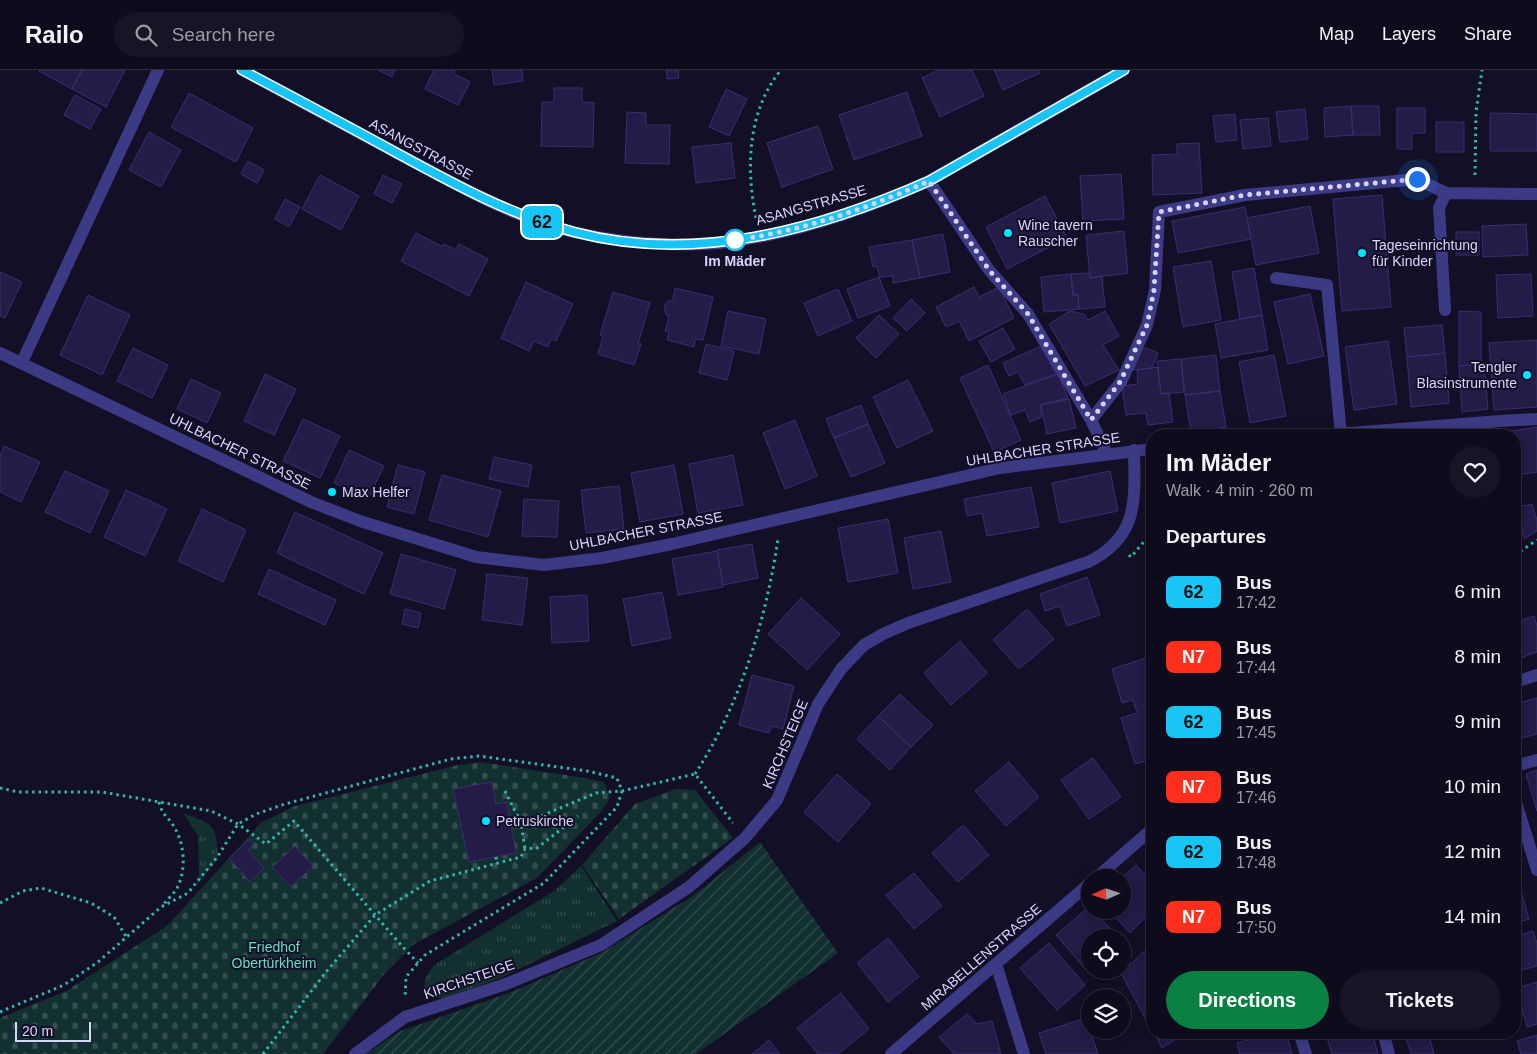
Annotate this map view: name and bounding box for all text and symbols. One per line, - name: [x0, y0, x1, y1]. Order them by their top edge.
- search box: [114, 12, 464, 57]
- text: Railo: [25, 21, 84, 48]
- icon: search: [132, 21, 160, 49]
- text: Search here: [172, 24, 275, 45]
- text: Map: [1319, 24, 1354, 44]
- text: Layers: [1382, 24, 1436, 44]
- text: Share: [1464, 24, 1512, 44]
- street label: ASANGSTRASSE: [367, 115, 475, 183]
- your location: [1405, 167, 1430, 192]
- street label: ASANGSTRASSE: [754, 182, 868, 228]
- line badge: 62: [520, 206, 564, 238]
- text: 62: [532, 212, 552, 232]
- place label: Wine tavern Rauscher: [1018, 217, 1093, 249]
- marker: Wine tavern Rauscher: [1002, 227, 1014, 239]
- marker: Im Mäder: [724, 229, 746, 251]
- place label: Tageseinrichtung für Kinder: [1372, 237, 1478, 269]
- marker: Tageseinrichtung für Kinder: [1356, 247, 1368, 259]
- place label: Im Mäder: [704, 253, 766, 269]
- place label: Tengler Blasinstrumente: [1417, 359, 1517, 391]
- marker: Tengler Blasinstrumente: [1521, 369, 1533, 381]
- street label: UHLBACHER STRASSE: [167, 410, 313, 492]
- street label: UHLBACHER STRASSE: [965, 429, 1121, 469]
- button: heart: [1449, 446, 1501, 498]
- text: Im Mäder: [1166, 449, 1271, 476]
- text: Walk · 4 min · 260 m: [1166, 482, 1313, 499]
- place label: Max Helfer: [342, 484, 410, 500]
- marker: Max Helfer: [326, 486, 338, 498]
- street label: UHLBACHER STRASSE: [568, 508, 724, 554]
- text: Departures: [1166, 526, 1266, 547]
- text: Bus: [1236, 572, 1272, 593]
- text: 6 min: [1455, 581, 1501, 602]
- text: 62: [1183, 582, 1204, 602]
- text: 17:42: [1236, 594, 1276, 611]
- text: Bus: [1236, 637, 1272, 658]
- text: 8 min: [1455, 646, 1501, 667]
- text: N7: [1182, 647, 1205, 667]
- text: 17:44: [1236, 659, 1276, 676]
- street label: KIRCHSTEIGE: [759, 697, 811, 791]
- text: Bus: [1236, 702, 1272, 723]
- text: 9 min: [1455, 711, 1501, 732]
- text: 62: [1183, 712, 1204, 732]
- text: 17:45: [1236, 724, 1276, 741]
- text: Bus: [1236, 767, 1272, 788]
- text: 10 min: [1444, 776, 1501, 797]
- text: N7: [1182, 777, 1205, 797]
- text: 17:46: [1236, 789, 1276, 806]
- place label: Petruskirche: [496, 813, 574, 829]
- marker: Petruskirche: [480, 815, 492, 827]
- text: Bus: [1236, 832, 1272, 853]
- text: 12 min: [1444, 841, 1501, 862]
- text: 62: [1183, 842, 1204, 862]
- text: 17:48: [1236, 854, 1276, 871]
- north arrow: [1081, 869, 1131, 919]
- map controls: [1081, 869, 1131, 1039]
- text: Bus: [1236, 897, 1272, 918]
- street label: MIRABELLENSTRASSE: [918, 900, 1044, 1014]
- text: 14 min: [1444, 906, 1501, 927]
- text: N7: [1182, 907, 1205, 927]
- text: 17:50: [1236, 919, 1276, 936]
- button: locate: [1081, 929, 1131, 979]
- park label: Friedhof Obertürkheim: [232, 939, 316, 971]
- street label: KIRCHSTEIGE: [422, 956, 516, 1002]
- button: Directions: [1166, 971, 1329, 1029]
- button: Tickets: [1339, 971, 1501, 1029]
- button: layers: [1081, 989, 1131, 1039]
- scale bar: [15, 1019, 91, 1042]
- text: 20 m: [22, 1023, 53, 1039]

